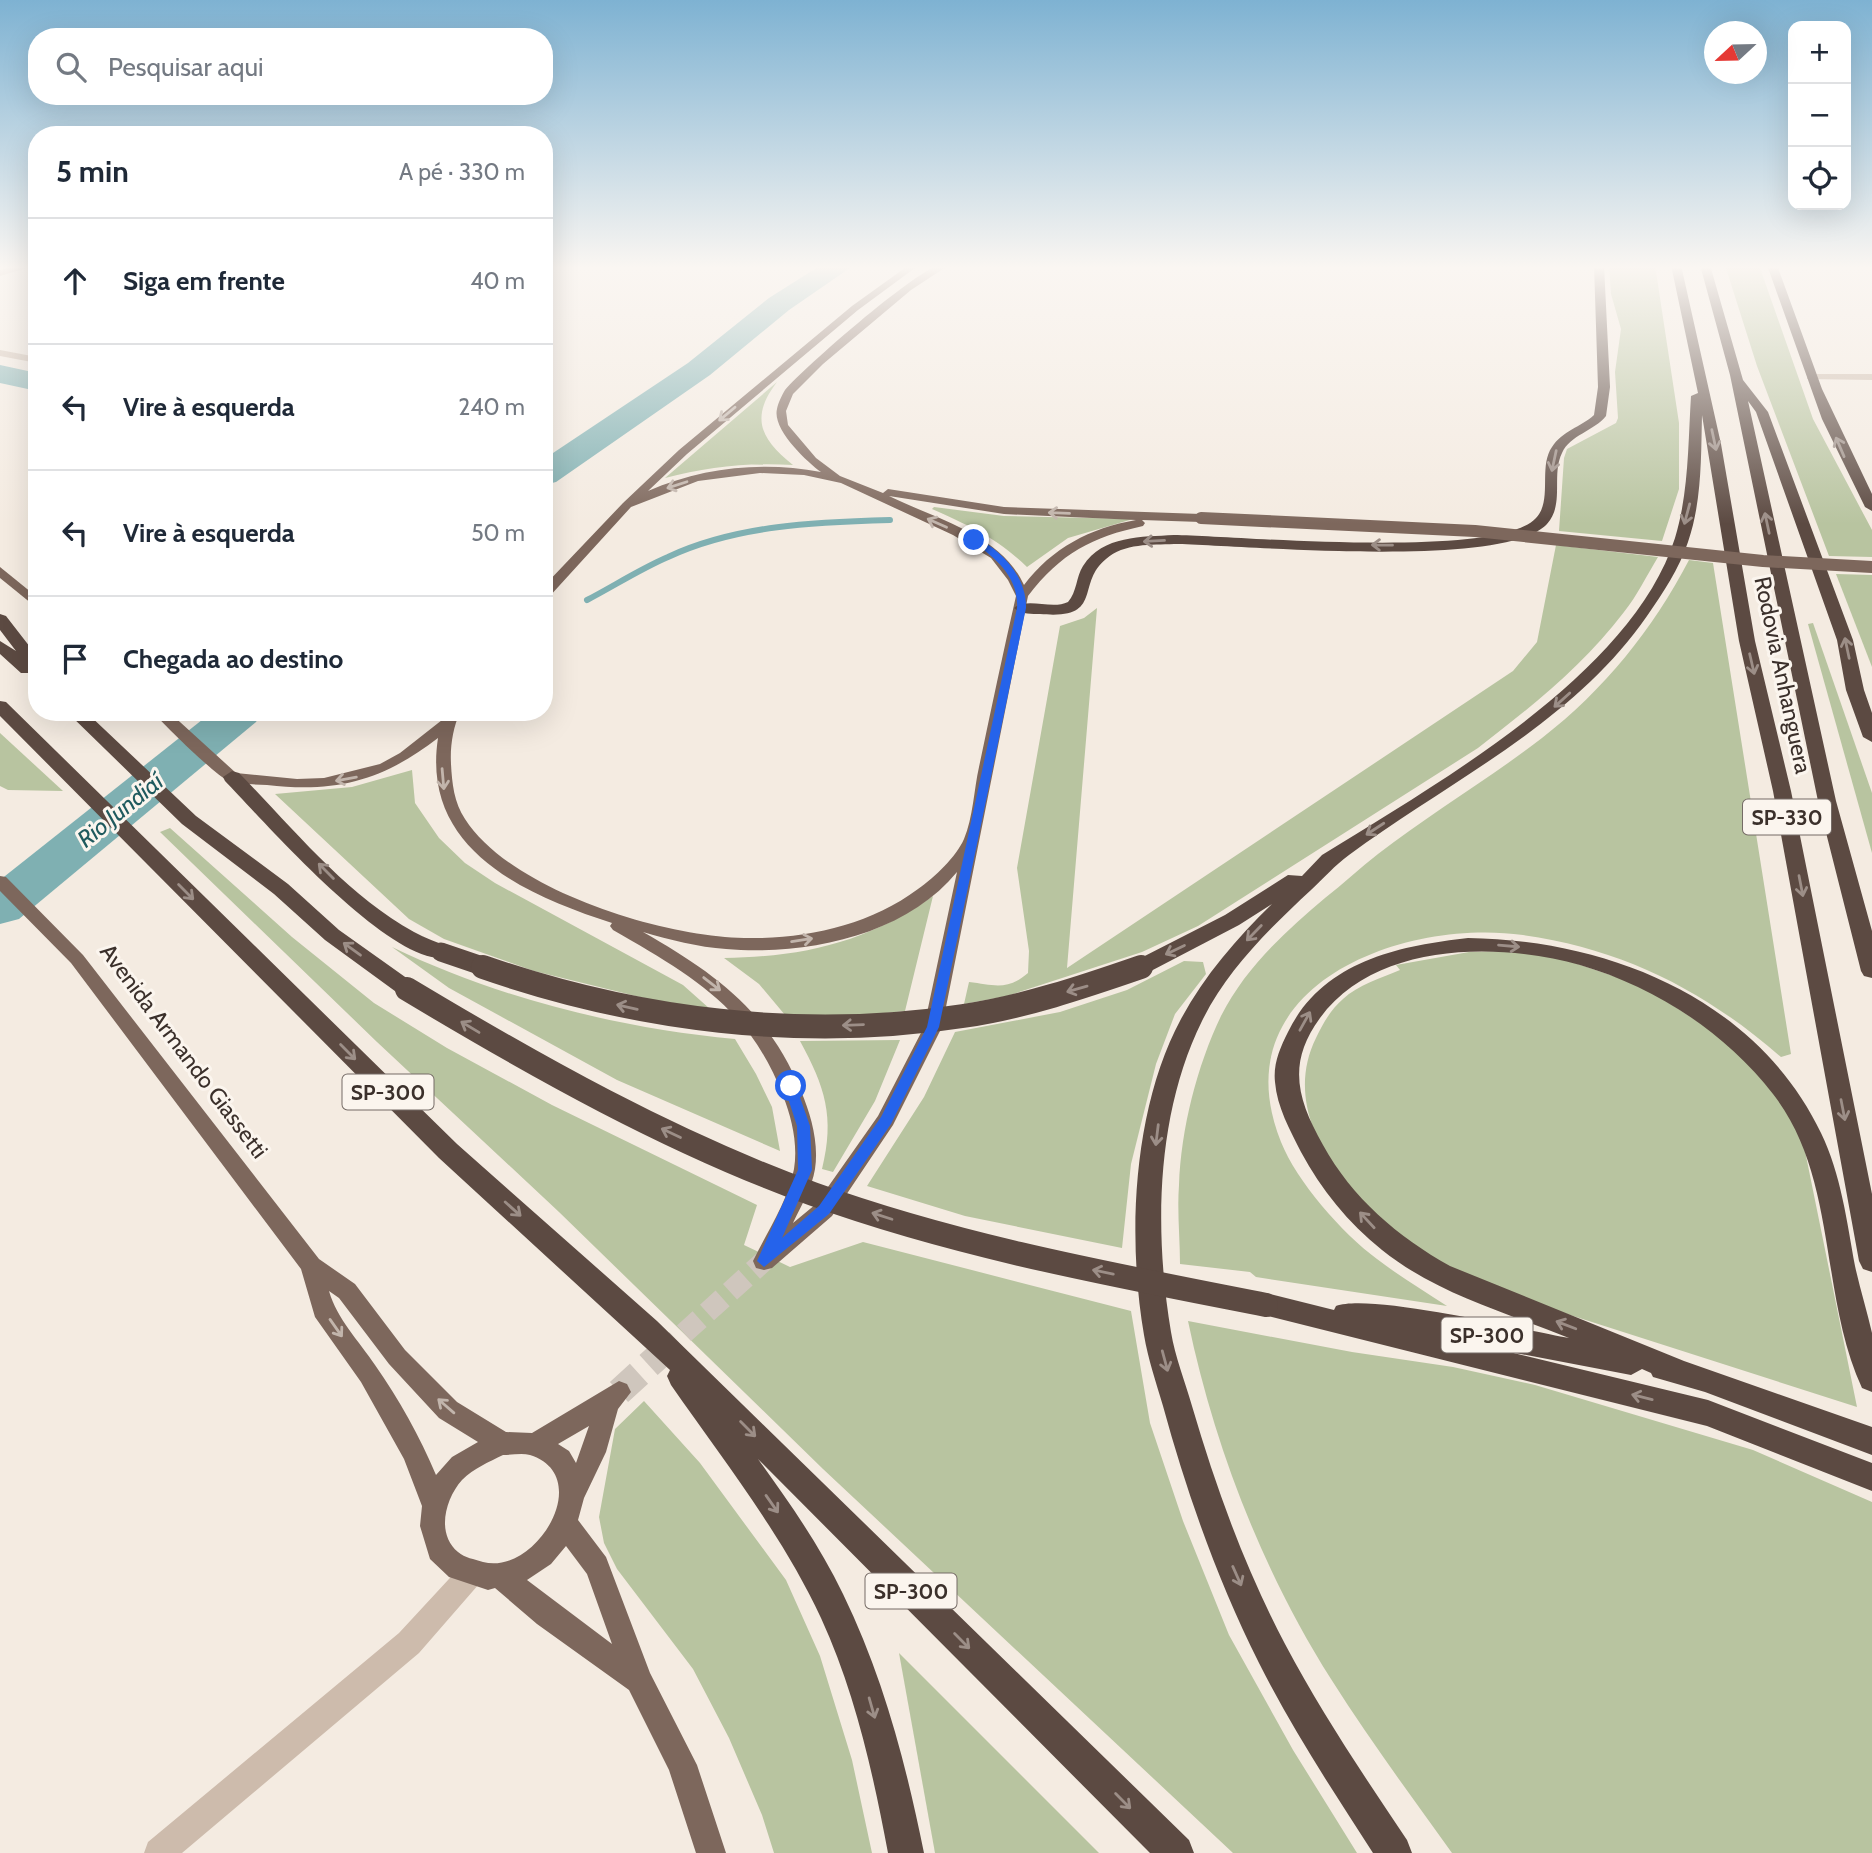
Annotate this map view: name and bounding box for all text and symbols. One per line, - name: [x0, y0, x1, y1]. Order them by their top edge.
- north arrow: [1704, 21, 1767, 84]
- map controls: [1788, 21, 1851, 210]
- button: +: [1788, 21, 1851, 84]
- search box: [28, 28, 553, 105]
- icon: search: [52, 48, 90, 86]
- text: Pesquisar aqui: [108, 51, 264, 83]
- button: −: [1788, 84, 1851, 147]
- button: locate: [1788, 147, 1851, 210]
- text: 5 min: [56, 153, 129, 190]
- text: A pé · 330 m: [399, 158, 525, 186]
- icon: ahead: [56, 262, 94, 300]
- text: Siga em frente: [123, 265, 285, 297]
- text: 40 m: [470, 267, 525, 295]
- icon: left: [56, 388, 94, 426]
- text: Vire à esquerda: [123, 391, 295, 423]
- text: 240 m: [458, 393, 525, 421]
- one-way arrow: [719, 406, 737, 422]
- one-way arrow: [1707, 428, 1721, 451]
- one-way arrow: [1833, 437, 1846, 458]
- one-way arrow: [1547, 450, 1560, 472]
- one-way arrow: [666, 480, 688, 492]
- one-way arrow: [1680, 503, 1693, 525]
- one-way arrow: [1048, 507, 1071, 520]
- one-way arrow: [1760, 512, 1774, 535]
- icon: left: [56, 514, 94, 552]
- one-way arrow: [927, 516, 948, 529]
- text: Vire à esquerda: [123, 517, 295, 549]
- text: 50 m: [471, 519, 525, 547]
- route end: [958, 524, 989, 555]
- one-way arrow: [1143, 534, 1166, 547]
- one-way arrow: [1371, 538, 1394, 551]
- street label: Rodovia Anhanguera: [1748, 574, 1818, 776]
- one-way arrow: [1839, 637, 1853, 660]
- icon: arrive: [56, 640, 94, 678]
- text: Chegada ao destino: [123, 643, 343, 675]
- one-way arrow: [1746, 652, 1759, 675]
- one-way arrow: [1554, 692, 1572, 708]
- water label: Rio Jundiaí: [71, 766, 170, 853]
- one-way arrow: [437, 767, 450, 790]
- one-way arrow: [335, 773, 357, 786]
- road number: SP-330: [1743, 800, 1831, 834]
- one-way arrow: [1366, 822, 1386, 836]
- one-way arrow: [317, 863, 334, 880]
- one-way arrow: [1794, 874, 1808, 897]
- one-way arrow: [178, 884, 195, 901]
- one-way arrow: [1245, 924, 1262, 941]
- one-way arrow: [790, 933, 813, 946]
- street label: Avenida Armando Giassetti: [94, 938, 274, 1164]
- one-way arrow: [1497, 940, 1520, 953]
- one-way arrow: [342, 942, 361, 957]
- one-way arrow: [1165, 944, 1186, 958]
- one-way arrow: [702, 977, 721, 992]
- one-way arrow: [1066, 983, 1088, 996]
- one-way arrow: [616, 999, 639, 1013]
- one-way arrow: [1298, 1011, 1312, 1031]
- one-way arrow: [842, 1018, 865, 1031]
- one-way arrow: [460, 1020, 480, 1034]
- one-way arrow: [339, 1044, 356, 1061]
- route start: [775, 1070, 806, 1101]
- road number: SP-300: [342, 1074, 434, 1110]
- one-way arrow: [1837, 1098, 1850, 1121]
- one-way arrow: [1150, 1123, 1163, 1146]
- one-way arrow: [661, 1126, 682, 1139]
- one-way arrow: [504, 1201, 522, 1217]
- one-way arrow: [872, 1209, 894, 1221]
- one-way arrow: [1359, 1212, 1376, 1229]
- one-way arrow: [1092, 1265, 1115, 1279]
- one-way arrow: [329, 1318, 343, 1337]
- road number: SP-300: [1442, 1318, 1532, 1352]
- one-way arrow: [1556, 1318, 1578, 1330]
- one-way arrow: [1159, 1349, 1172, 1371]
- one-way arrow: [1631, 1390, 1654, 1403]
- one-way arrow: [437, 1398, 455, 1414]
- one-way arrow: [739, 1420, 756, 1437]
- one-way arrow: [765, 1494, 779, 1513]
- one-way arrow: [1231, 1565, 1244, 1586]
- road number: SP-300: [866, 1574, 956, 1608]
- one-way arrow: [953, 1632, 970, 1649]
- one-way arrow: [866, 1696, 879, 1719]
- one-way arrow: [1114, 1792, 1131, 1809]

